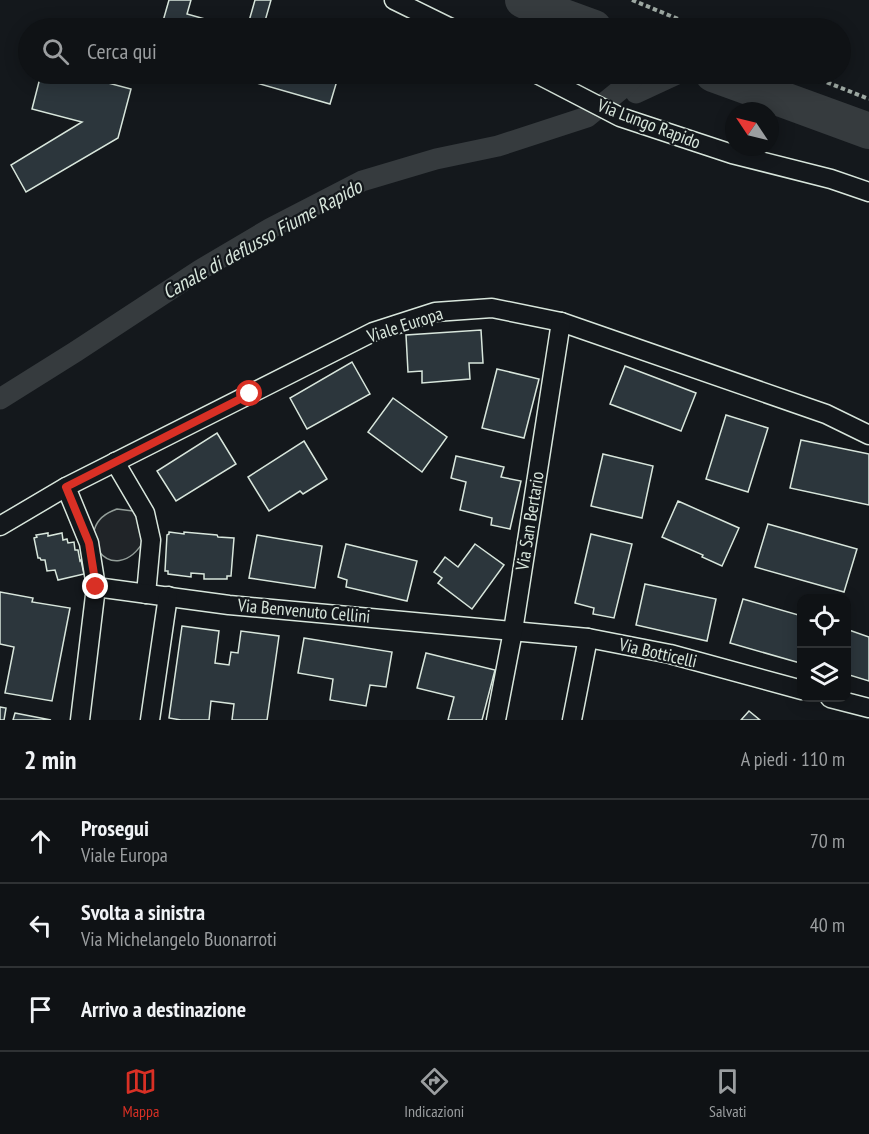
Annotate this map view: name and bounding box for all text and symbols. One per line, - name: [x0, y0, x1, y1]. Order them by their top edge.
- search box: [18, 18, 851, 84]
- icon: search: [39, 35, 72, 68]
- text: Cerca qui: [87, 37, 157, 65]
- street label: Via Lungo Rapido: [593, 93, 704, 154]
- north arrow: [725, 102, 779, 156]
- water label: Canale di deflusso Fiume Rapido: [158, 173, 368, 305]
- street label: Viale Europa: [363, 302, 446, 348]
- route start: [236, 380, 262, 406]
- street label: Via San Bertario: [510, 470, 549, 573]
- route end: [82, 573, 108, 599]
- street label: Via Benvenuto Cellini: [236, 593, 371, 628]
- map controls: [797, 594, 851, 702]
- button: locate: [797, 594, 851, 648]
- street label: Via Botticelli: [616, 632, 699, 673]
- button: layers: [797, 648, 851, 702]
- text: 2 min: [24, 743, 77, 776]
- text: A piedi · 110 m: [741, 746, 845, 772]
- text: Prosegui: [81, 814, 149, 842]
- icon: ahead: [24, 825, 57, 858]
- text: 70 m: [810, 828, 845, 854]
- text: Viale Europa: [81, 842, 168, 868]
- text: Svolta a sinistra: [81, 898, 205, 926]
- icon: left: [24, 909, 57, 942]
- text: 40 m: [810, 912, 845, 938]
- text: Via Michelangelo Buonarroti: [81, 926, 277, 952]
- icon: arrive: [24, 993, 57, 1026]
- text: Arrivo a destinazione: [81, 995, 246, 1023]
- tab: Mappa: [122, 1065, 159, 1121]
- tab: Indicazioni: [404, 1065, 464, 1121]
- tab: Salvati: [709, 1065, 747, 1121]

